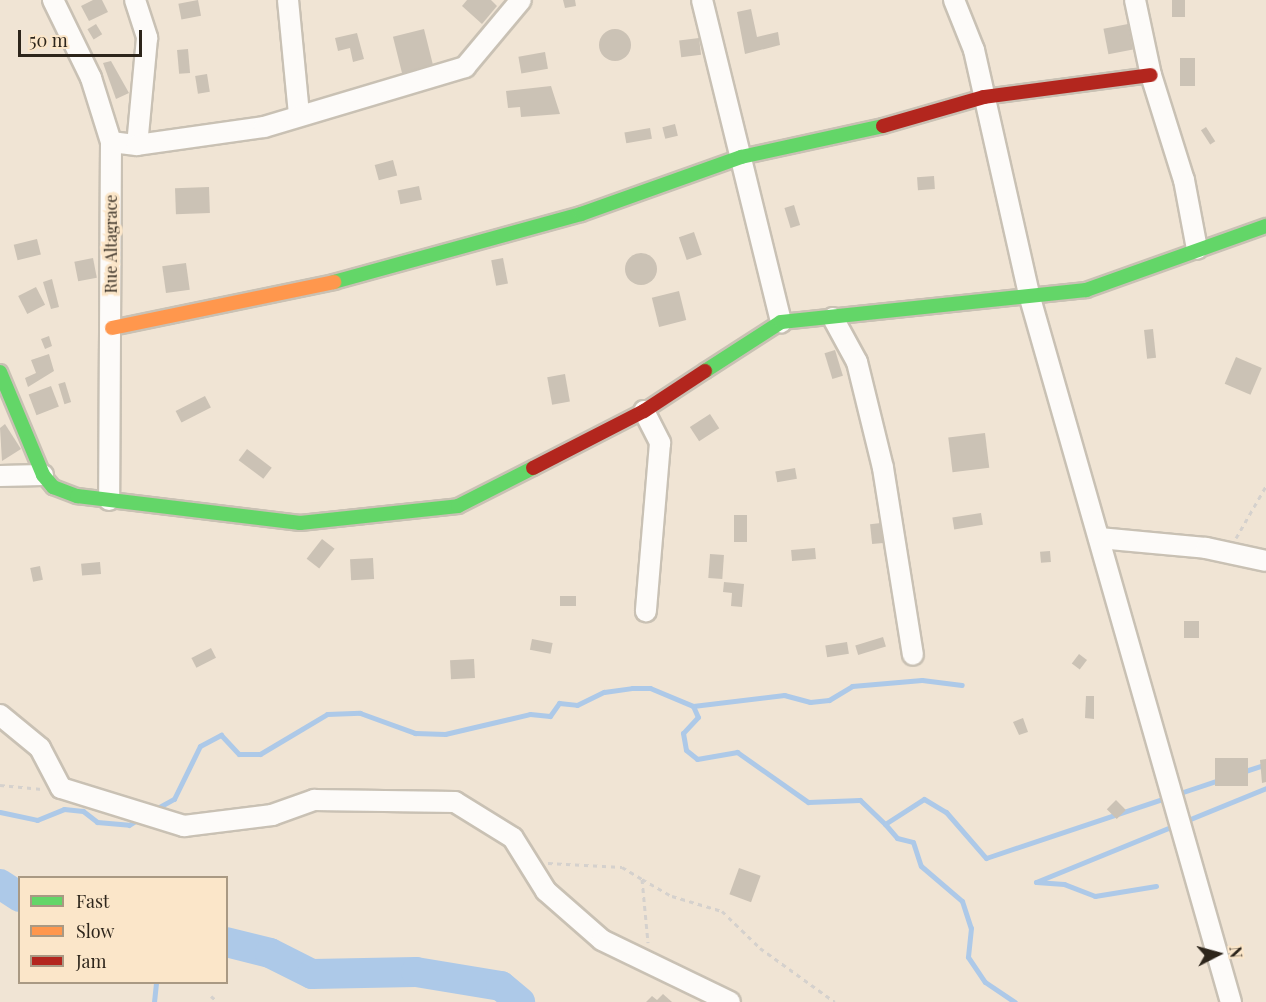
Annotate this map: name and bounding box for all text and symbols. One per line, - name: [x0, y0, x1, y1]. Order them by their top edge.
- scale bar: [21, 18, 146, 56]
- text: 50 m: [29, 28, 68, 52]
- street label: Rue Altagrace: [101, 194, 121, 294]
- legend: [18, 876, 228, 984]
- text: Fast: [76, 889, 109, 913]
- text: Slow: [76, 919, 114, 943]
- north arrow: [1188, 924, 1248, 984]
- text: N: [1225, 945, 1247, 959]
- text: Jam: [76, 949, 106, 973]

